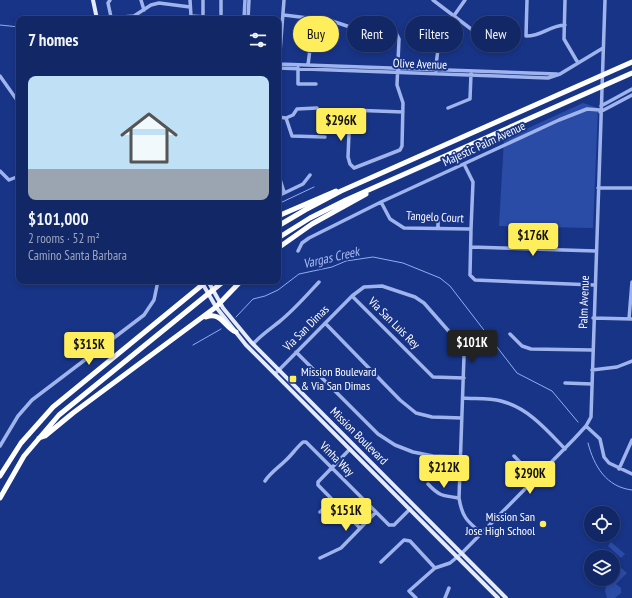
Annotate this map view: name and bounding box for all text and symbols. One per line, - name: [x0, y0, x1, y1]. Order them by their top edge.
- chip: Buy: [293, 16, 339, 52]
- chip: Rent: [347, 16, 397, 52]
- chip: Filters: [405, 16, 463, 52]
- chip: New: [471, 16, 521, 52]
- text: 7 homes: [28, 29, 79, 51]
- icon: filters: [247, 29, 269, 51]
- street label: Olive Avenue: [393, 55, 447, 72]
- icon: home: [113, 102, 185, 174]
- pin: $296K: [313, 108, 369, 142]
- text: $296K: [325, 112, 357, 129]
- street label: Majestic Palm Avenue: [440, 118, 528, 169]
- text: $101,000: [28, 208, 89, 230]
- street label: Tangelo Court: [406, 208, 465, 226]
- pin: $176K: [505, 223, 561, 257]
- text: $176K: [517, 227, 549, 244]
- text: 2 rooms · 52 m²: [28, 230, 100, 247]
- water label: Vargas Creek: [301, 242, 363, 272]
- text: Camino Santa Barbara: [28, 247, 127, 264]
- street label: Palm Avenue: [575, 275, 592, 329]
- street label: Via San Luis Rey: [365, 293, 424, 352]
- street label: Via San Dimas: [279, 302, 332, 354]
- pin: $101K: [444, 330, 500, 364]
- pin: $315K: [61, 332, 117, 366]
- text: $101K: [456, 334, 488, 351]
- text: $315K: [73, 336, 105, 353]
- place label: Mission Boulevard & Via San Dimas: [301, 364, 377, 393]
- marker: Mission Boulevard & Via San Dimas: [288, 374, 298, 384]
- street label: Mission Boulevard: [327, 404, 391, 468]
- street label: Vinha Way: [316, 437, 358, 479]
- pin: $212K: [416, 455, 472, 489]
- text: $212K: [428, 459, 460, 476]
- pin: $290K: [502, 461, 558, 495]
- text: $290K: [514, 465, 546, 482]
- pin: $151K: [318, 498, 374, 532]
- text: $151K: [330, 502, 362, 519]
- map controls: [584, 506, 620, 586]
- button: locate: [584, 506, 620, 542]
- place label: Mission San Jose High School: [464, 509, 535, 538]
- marker: Mission San Jose High School: [538, 519, 548, 529]
- button: layers: [584, 550, 620, 586]

